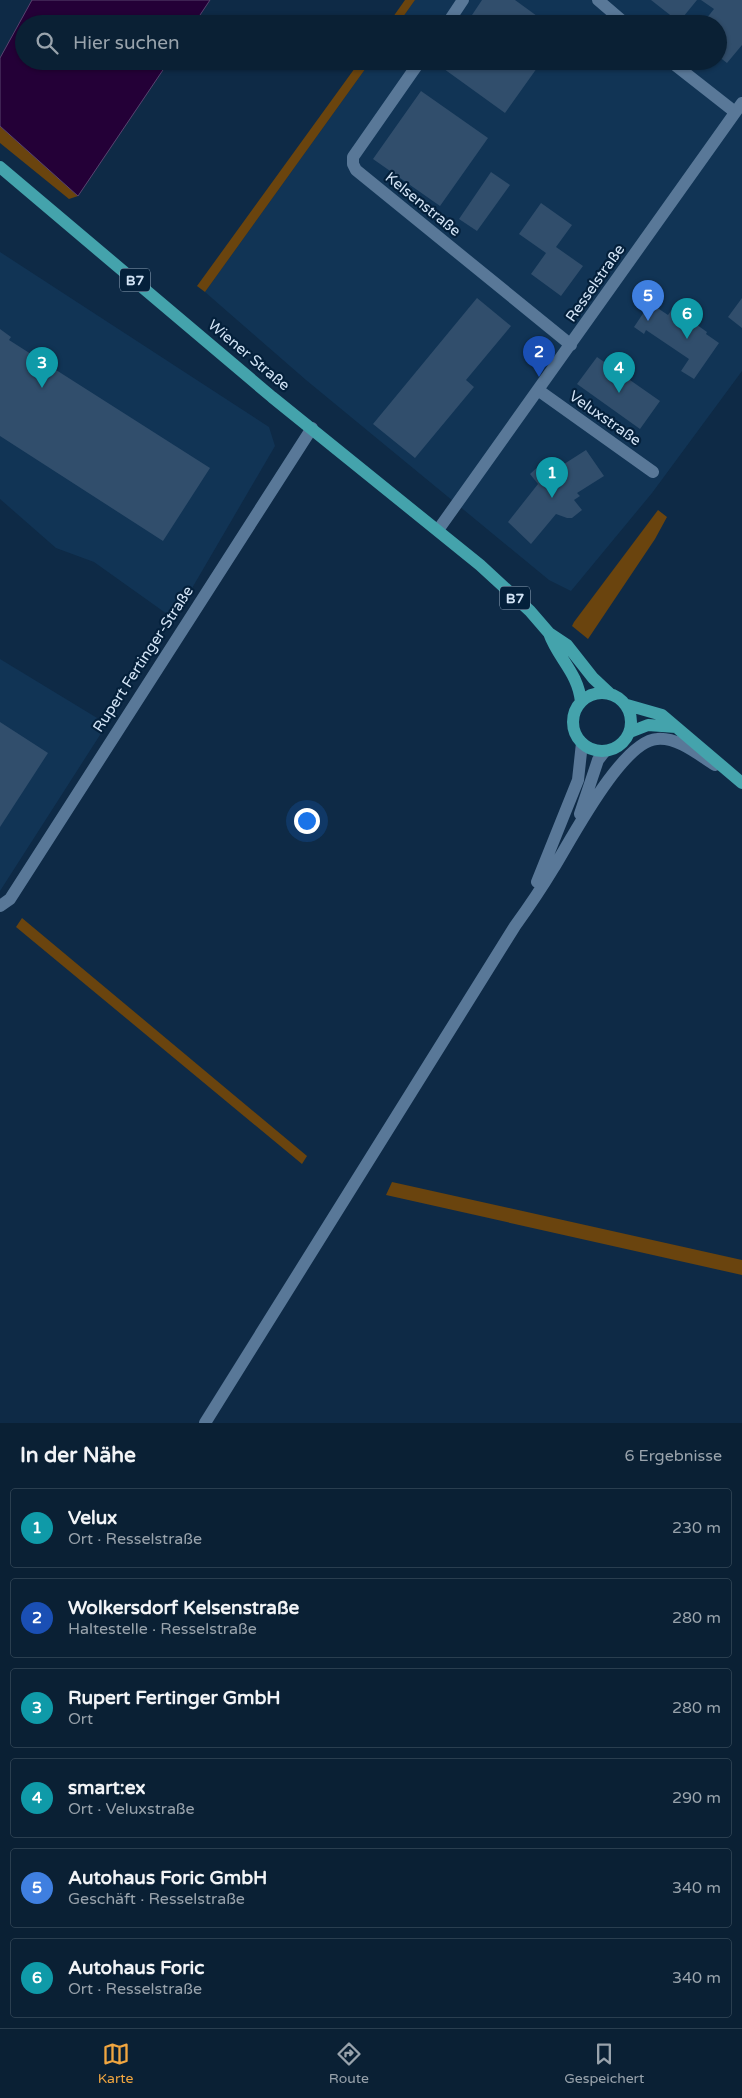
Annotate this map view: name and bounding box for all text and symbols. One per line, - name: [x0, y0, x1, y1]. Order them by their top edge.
- search box: [15, 15, 727, 70]
- icon: search: [33, 29, 61, 57]
- text: Hier suchen: [73, 32, 180, 54]
- street label: Kelsenstraße: [382, 168, 464, 240]
- street label: Resselstraße: [562, 241, 628, 325]
- road number: B7: [120, 268, 150, 292]
- pin: 5: [632, 280, 664, 321]
- pin: 6: [671, 298, 703, 339]
- street label: Wiener Straße: [205, 316, 293, 394]
- pin: 2: [523, 336, 555, 377]
- pin: 3: [26, 347, 58, 388]
- pin: 4: [603, 352, 635, 393]
- street label: Veluxstraße: [566, 387, 644, 449]
- pin: 1: [536, 457, 568, 498]
- street label: Rupert Fertinger-Straße: [89, 583, 197, 735]
- road number: B7: [500, 586, 530, 610]
- your location: [294, 808, 320, 834]
- text: In der Nähe: [20, 1443, 136, 1468]
- text: 6 Ergebnisse: [624, 1446, 722, 1466]
- text: Velux: [68, 1507, 117, 1529]
- text: 1: [32, 1518, 42, 1538]
- text: 230 m: [672, 1518, 721, 1538]
- text: Ort · Resselstraße: [68, 1529, 202, 1549]
- text: Wolkersdorf Kelsenstraße: [68, 1597, 299, 1619]
- text: 2: [32, 1608, 42, 1628]
- text: 280 m: [672, 1608, 721, 1628]
- text: Haltestelle · Resselstraße: [68, 1619, 257, 1639]
- text: Rupert Fertinger GmbH: [68, 1687, 281, 1709]
- text: 3: [32, 1698, 42, 1718]
- text: 280 m: [672, 1698, 721, 1718]
- text: Ort: [68, 1709, 93, 1729]
- text: smart:ex: [68, 1777, 146, 1799]
- text: 4: [32, 1788, 42, 1808]
- text: 290 m: [672, 1788, 721, 1808]
- text: Ort · Veluxstraße: [68, 1799, 195, 1819]
- text: Autohaus Foric GmbH: [68, 1867, 267, 1889]
- text: 5: [32, 1878, 42, 1898]
- text: 340 m: [672, 1878, 721, 1898]
- text: Geschäft · Resselstraße: [68, 1889, 245, 1909]
- text: Autohaus Foric: [68, 1957, 204, 1979]
- text: 6: [32, 1968, 42, 1988]
- text: 340 m: [672, 1968, 721, 1988]
- text: Ort · Resselstraße: [68, 1979, 202, 1999]
- tab: Karte: [98, 2040, 133, 2087]
- tab: Route: [329, 2040, 369, 2087]
- tab: Gespeichert: [564, 2040, 644, 2087]

